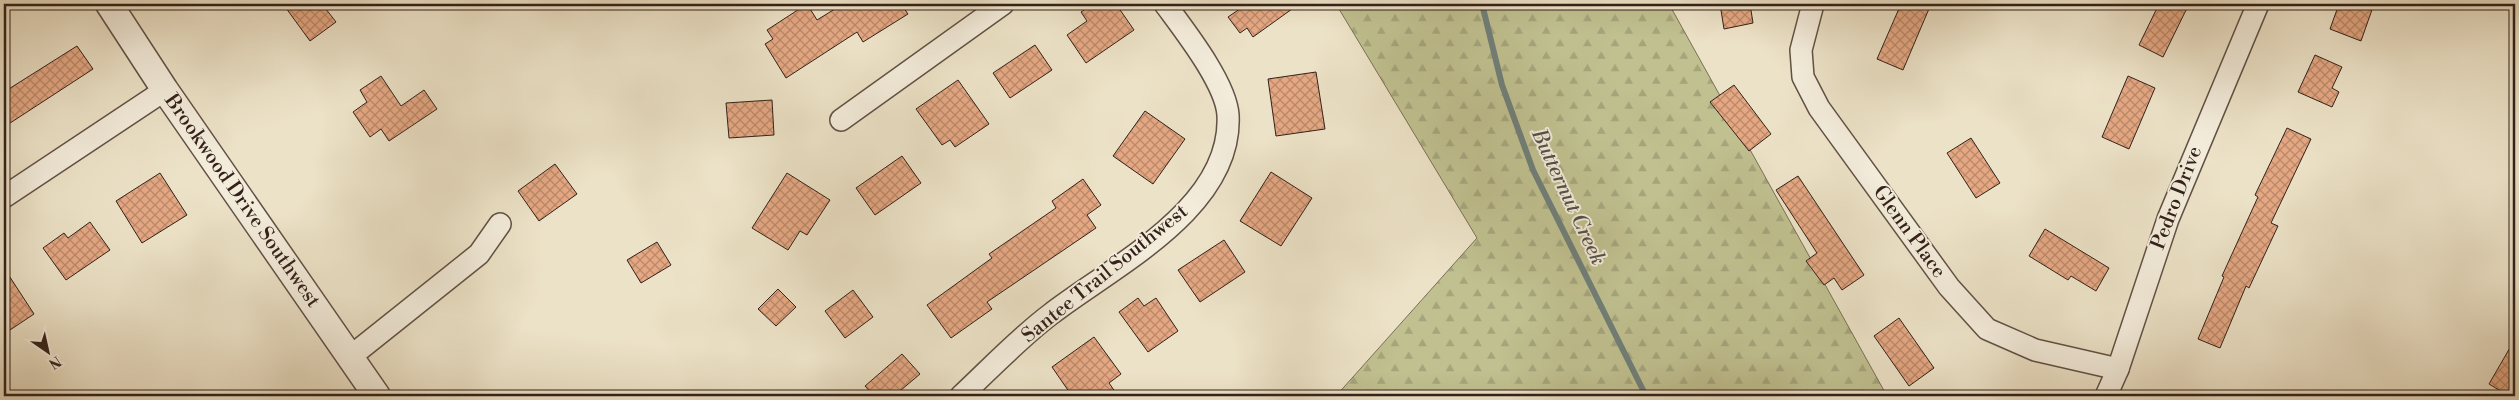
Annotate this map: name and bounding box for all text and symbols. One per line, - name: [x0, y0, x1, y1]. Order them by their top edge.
- street label: Brookwood Drive Southwest: [158, 89, 325, 313]
- water label: Butternut Creek: [1525, 124, 1611, 269]
- street label: Pedro Drive: [2146, 143, 2208, 253]
- street label: Glenn Place: [1867, 181, 1951, 283]
- street label: Santee Trail Southwest: [1017, 199, 1193, 349]
- north arrow: [22, 328, 72, 378]
- text: N: [45, 351, 64, 373]

